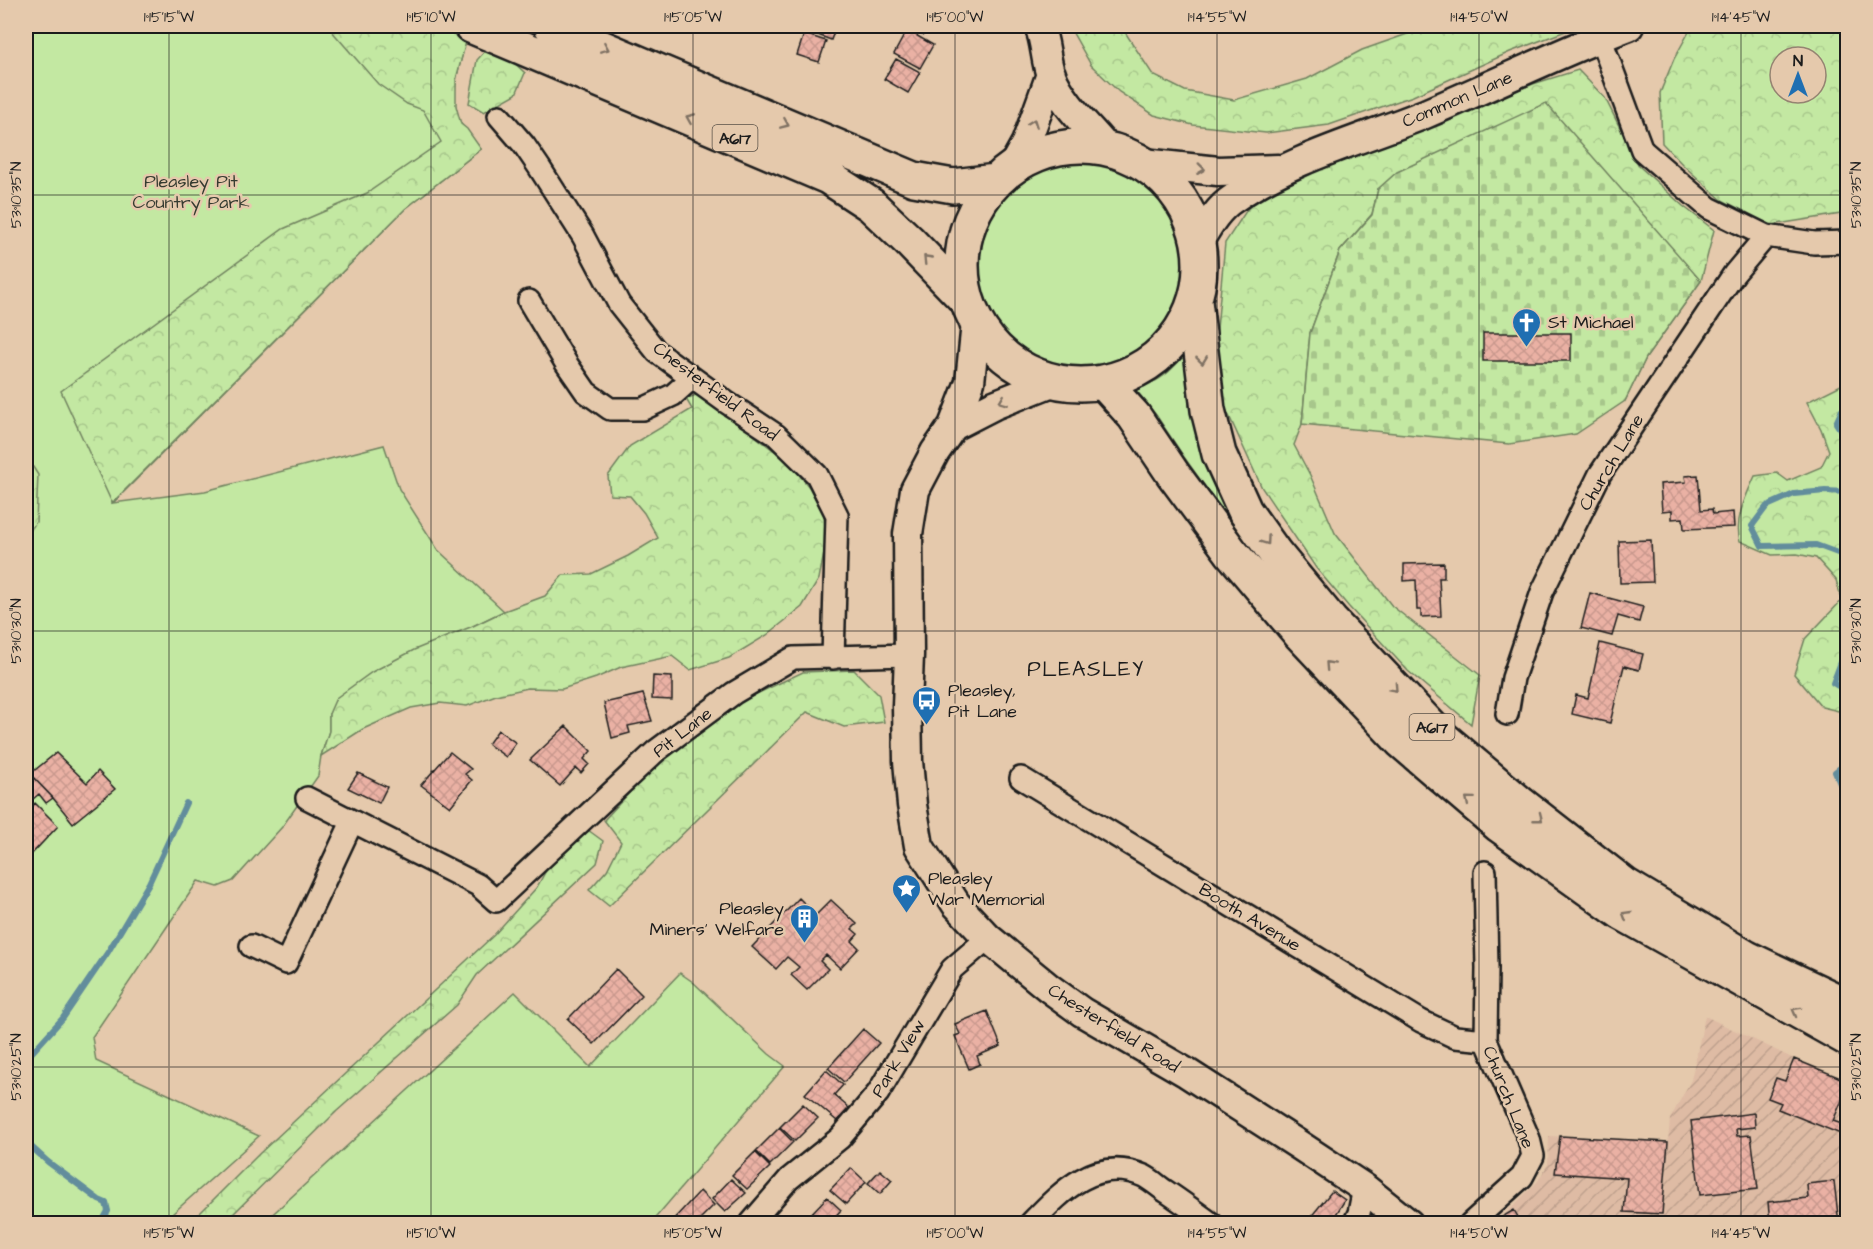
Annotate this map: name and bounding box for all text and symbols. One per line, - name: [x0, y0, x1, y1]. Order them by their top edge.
- text: 1°15'15"W: [144, 7, 194, 28]
- text: 1°15'10"W: [406, 7, 456, 28]
- text: 1°15'05"W: [664, 7, 722, 28]
- text: 1°15'00"W: [927, 7, 983, 28]
- text: 1°14'55"W: [1188, 7, 1246, 28]
- text: 1°14'50"W: [1450, 7, 1508, 28]
- text: 1°14'45"W: [1712, 7, 1770, 28]
- one-way arrow: [599, 41, 610, 53]
- north arrow: [1768, 45, 1828, 105]
- text: N: [1793, 50, 1803, 72]
- street label: Common Lane: [1398, 65, 1516, 134]
- one-way arrow: [685, 113, 696, 125]
- one-way arrow: [778, 117, 789, 129]
- one-way arrow: [1025, 118, 1038, 129]
- road number: A617: [712, 125, 758, 151]
- text: 53°10'35"N: [6, 162, 27, 228]
- text: 53°10'35"N: [1846, 162, 1867, 228]
- one-way arrow: [1197, 163, 1206, 175]
- park label: Pleasley Pit Country Park: [133, 169, 249, 216]
- one-way arrow: [923, 255, 934, 266]
- church icon: St Michael: [1511, 306, 1543, 348]
- place label: St Michael: [1548, 310, 1634, 335]
- street label: Chesterfield Road: [648, 336, 784, 447]
- one-way arrow: [1195, 355, 1208, 364]
- one-way arrow: [998, 394, 1009, 406]
- street label: Church Lane: [1573, 409, 1650, 515]
- one-way arrow: [1259, 534, 1270, 545]
- text: 53°10'30"N: [6, 598, 27, 664]
- text: 53°10'30"N: [1846, 598, 1867, 664]
- district label: PLEASLEY: [1027, 655, 1145, 684]
- one-way arrow: [1325, 661, 1336, 672]
- place label: Pleasley, Pit Lane: [948, 678, 1017, 724]
- one-way arrow: [1387, 681, 1398, 691]
- bus stop icon: Pleasley, Pit Lane: [911, 684, 943, 726]
- street label: Pit Lane: [647, 701, 717, 763]
- road number: A617: [1410, 714, 1454, 740]
- one-way arrow: [1465, 796, 1476, 807]
- one-way arrow: [1532, 810, 1543, 821]
- place label: Pleasley War Memorial: [928, 866, 1045, 912]
- place icon: Pleasley War Memorial: [891, 872, 923, 914]
- street label: Booth Avenue: [1194, 877, 1306, 958]
- place label: Pleasley Miners' Welfare: [650, 896, 784, 942]
- building icon: Pleasley Miners' Welfare: [789, 902, 821, 944]
- one-way arrow: [1622, 911, 1632, 923]
- street label: Chesterfield Road: [1043, 978, 1184, 1079]
- one-way arrow: [1792, 1007, 1802, 1018]
- street label: Park View: [865, 1014, 932, 1102]
- text: 53°10'25"N: [6, 1033, 27, 1101]
- text: 53°10'25"N: [1846, 1033, 1867, 1101]
- street label: Church Lane: [1477, 1042, 1541, 1152]
- text: 1°15'15"W: [144, 1223, 194, 1244]
- text: 1°15'10"W: [406, 1223, 456, 1244]
- text: 1°15'05"W: [664, 1223, 722, 1244]
- text: 1°15'00"W: [927, 1223, 983, 1244]
- text: 1°14'55"W: [1188, 1223, 1246, 1244]
- text: 1°14'50"W: [1450, 1223, 1508, 1244]
- text: 1°14'45"W: [1712, 1223, 1770, 1244]

